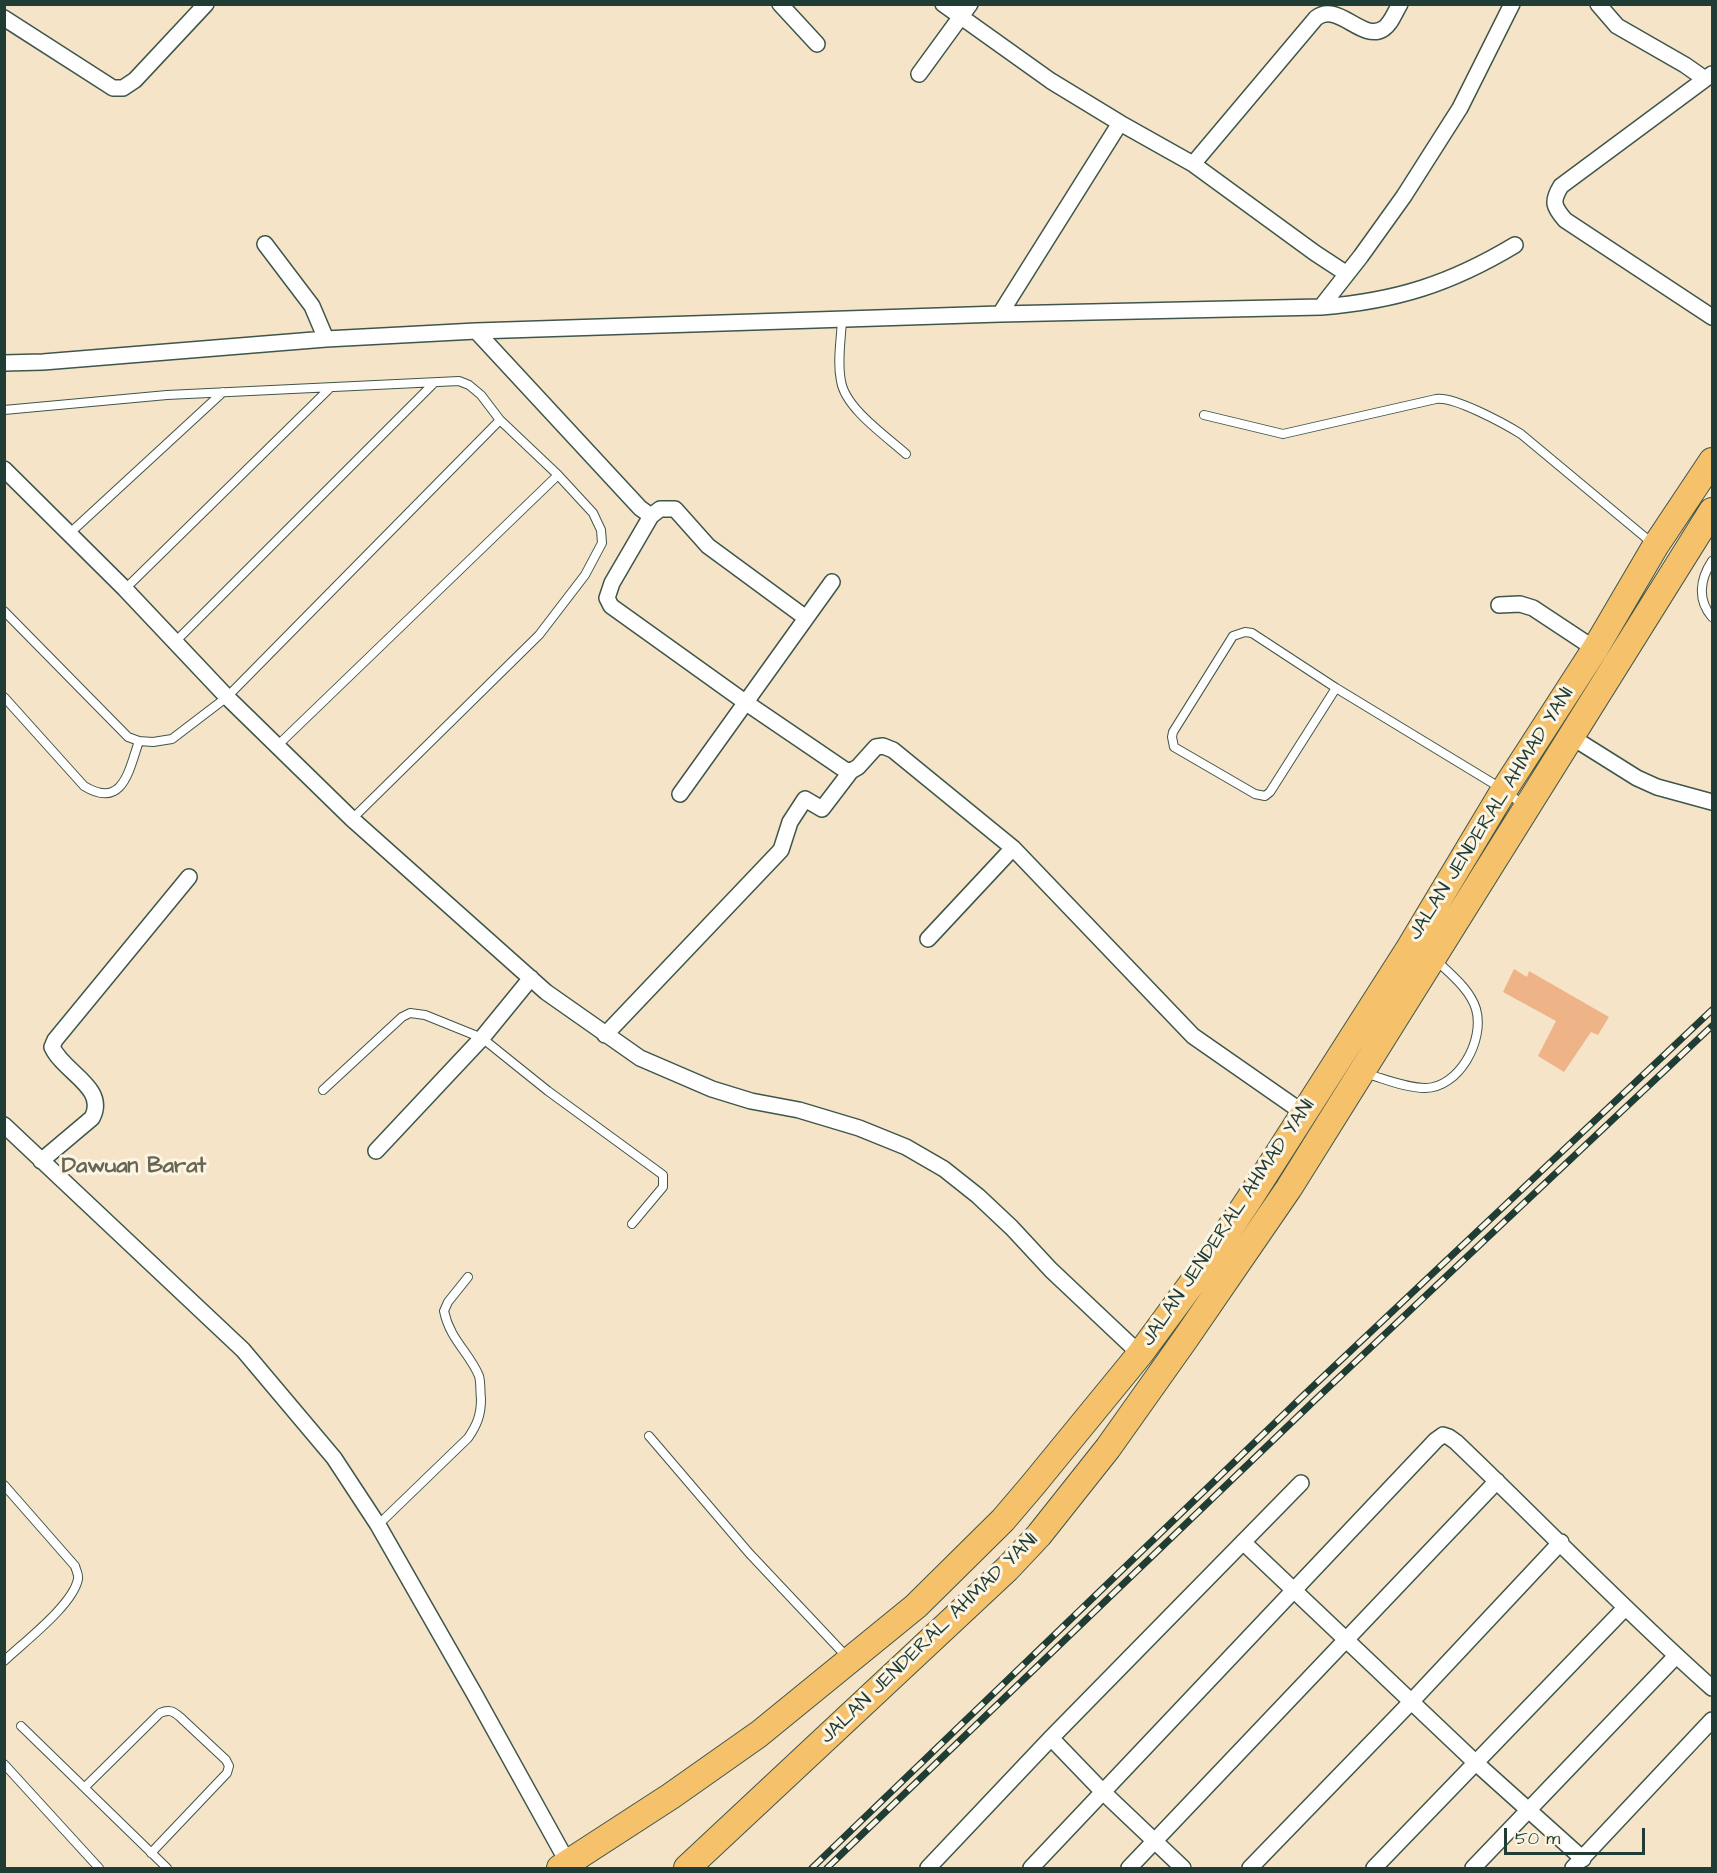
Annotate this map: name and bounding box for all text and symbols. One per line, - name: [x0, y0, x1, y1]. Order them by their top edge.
- street label: JALAN JENDERAL AHMAD YANI: [1404, 683, 1580, 945]
- street label: JALAN JENDERAL AHMAD YANI: [1137, 1095, 1321, 1351]
- district label: Dawuan Barat: [62, 1154, 206, 1180]
- street label: JALAN JENDERAL AHMAD YANI: [816, 1528, 1044, 1750]
- scale bar: [1507, 1816, 1648, 1854]
- text: 50 m: [1515, 1826, 1560, 1851]

